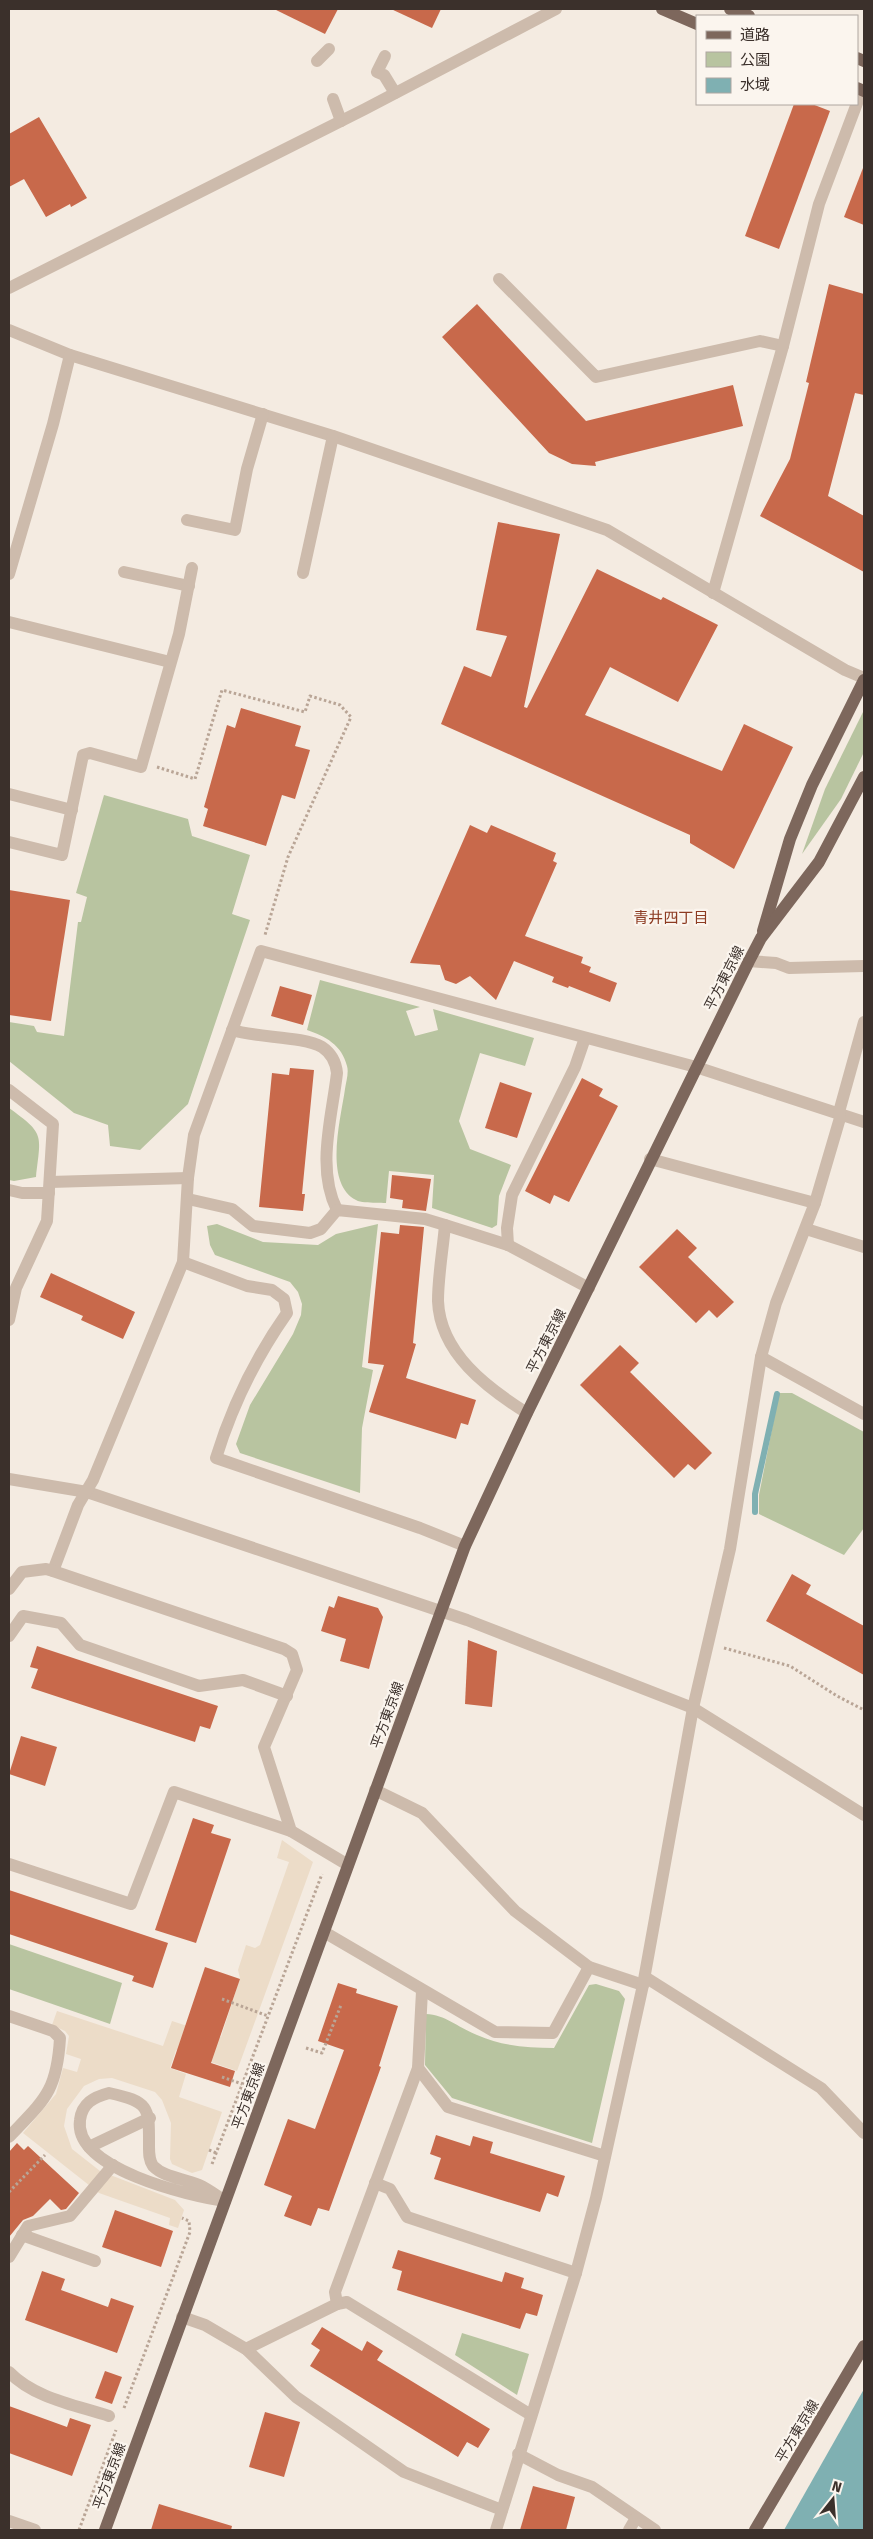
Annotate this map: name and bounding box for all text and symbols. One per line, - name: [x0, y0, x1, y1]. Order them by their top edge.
- legend: [696, 15, 858, 105]
- text: 道路: [740, 26, 770, 44]
- text: 公園: [740, 51, 770, 69]
- text: 水域: [740, 76, 770, 94]
- district label: 青井四丁目: [633, 909, 709, 927]
- street label: 平方東京線: [701, 943, 748, 1013]
- street label: 平方東京線: [523, 1306, 570, 1376]
- street label: 平方東京線: [368, 1679, 407, 1751]
- street label: 平方東京線: [229, 2060, 268, 2132]
- street label: 平方東京線: [772, 2397, 823, 2466]
- street label: 平方東京線: [90, 2440, 129, 2512]
- north arrow: [808, 2474, 858, 2524]
- text: N: [830, 2478, 844, 2497]

